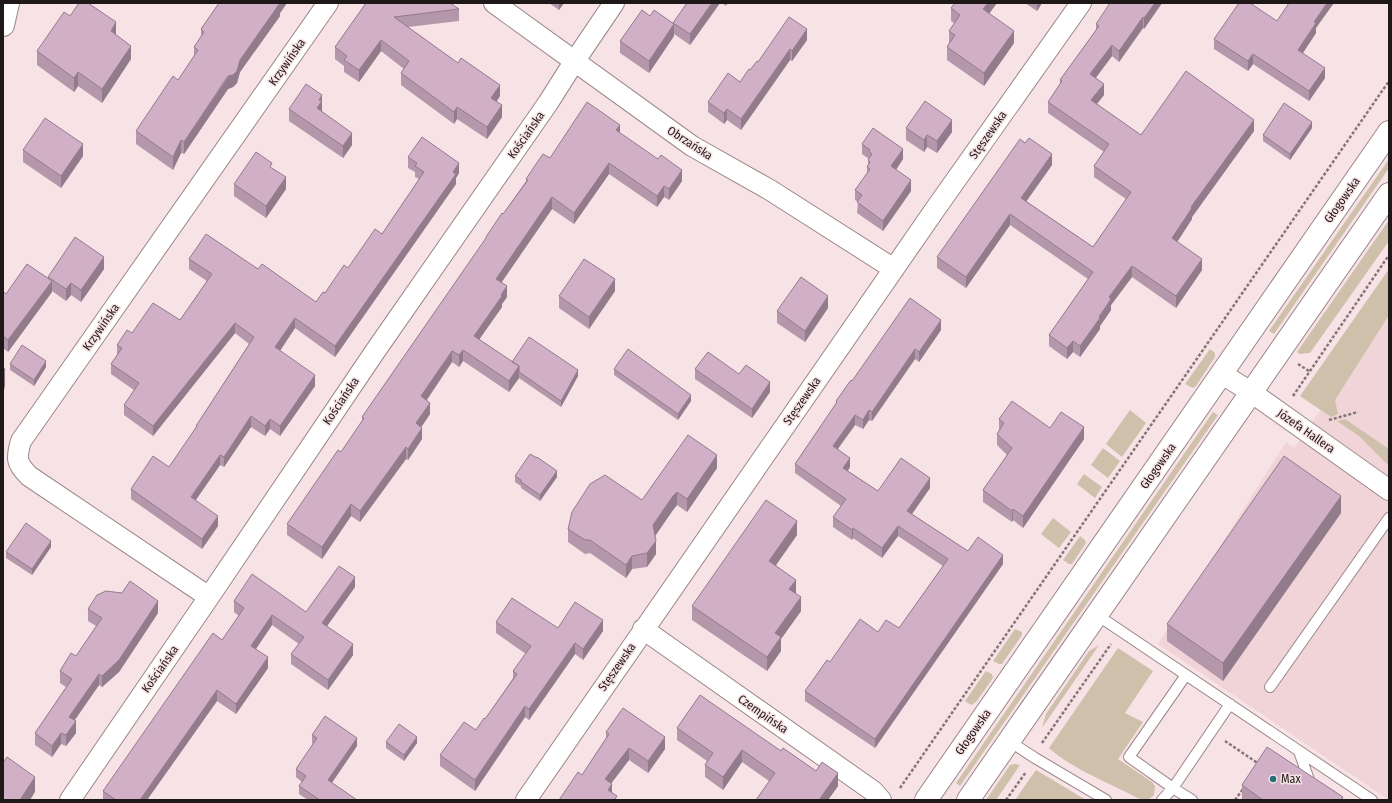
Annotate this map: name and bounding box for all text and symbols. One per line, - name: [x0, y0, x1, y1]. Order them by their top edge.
- street label: Krzywińska: [266, 36, 308, 88]
- street label: Stęszewska: [966, 108, 1010, 162]
- street label: Kościańska: [505, 109, 547, 161]
- street label: Obrzańska: [665, 123, 715, 163]
- street label: Głogowska: [1321, 174, 1363, 226]
- street label: Krzywińska: [80, 301, 122, 353]
- street label: Kościańska: [320, 374, 362, 427]
- street label: Stęszewska: [780, 374, 824, 428]
- street label: Józefa Hallera: [1274, 406, 1338, 456]
- street label: Głogowska: [1137, 440, 1179, 492]
- street label: Stęszewska: [595, 640, 639, 694]
- street label: Kościańska: [139, 643, 181, 695]
- street label: Czempińska: [735, 692, 791, 736]
- street label: Głogowska: [952, 706, 994, 758]
- place label: Max: [1281, 772, 1301, 786]
- marker: Max: [1268, 774, 1278, 784]

